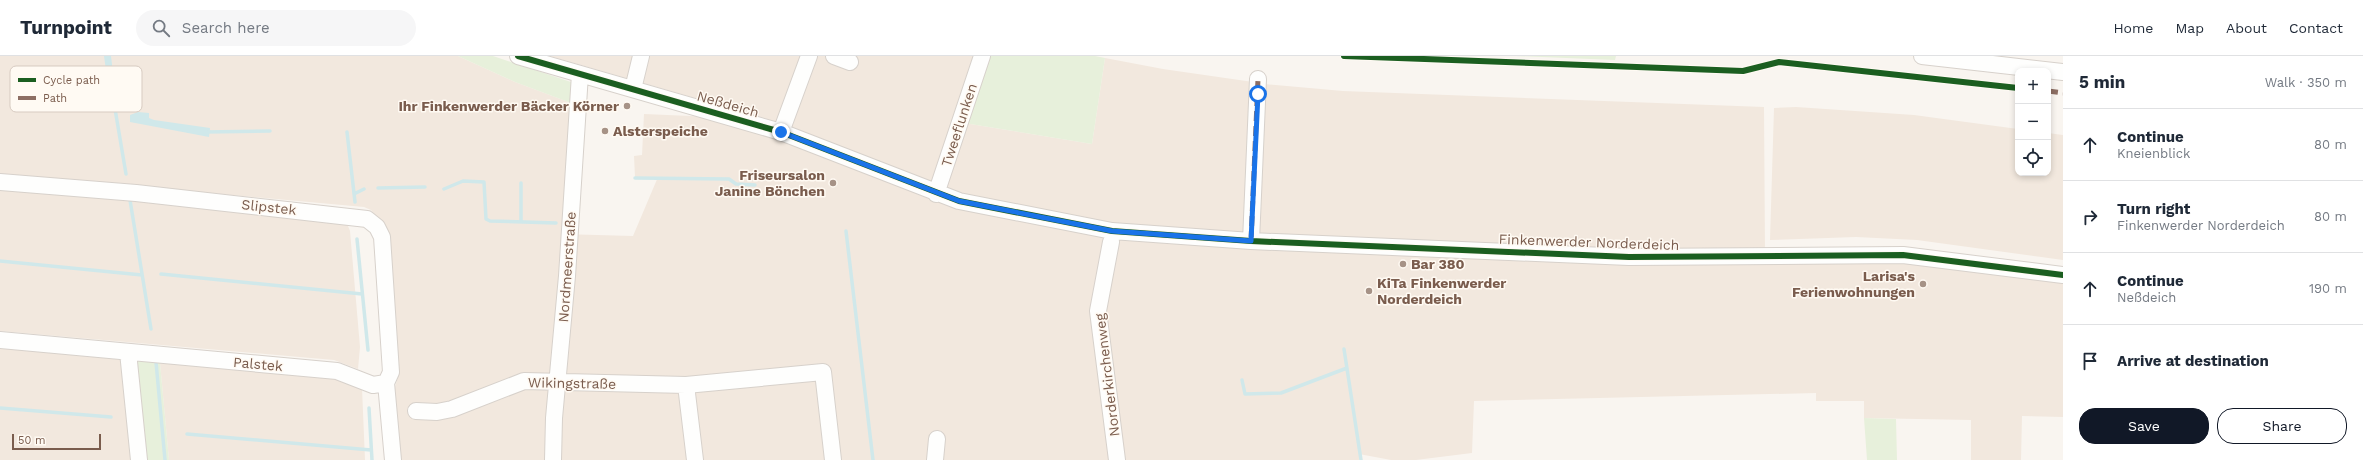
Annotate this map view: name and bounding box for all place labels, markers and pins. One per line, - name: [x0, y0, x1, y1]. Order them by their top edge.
- place label: Ihr Finkenwerder Bäcker Körner: [398, 98, 619, 114]
- marker: Ihr Finkenwerder Bäcker Körner: [622, 101, 632, 111]
- place label: Alsterspeiche: [613, 123, 708, 139]
- marker: Alsterspeiche: [600, 126, 610, 136]
- place label: Friseursalon Janine Bönchen: [715, 167, 825, 199]
- marker: Friseursalon Janine Bönchen: [828, 178, 838, 188]
- place label: Bar 380: [1411, 256, 1465, 272]
- marker: Bar 380: [1398, 259, 1408, 269]
- place label: Larisa's Ferienwohnungen: [1792, 268, 1916, 300]
- place label: KiTa Finkenwerder Norderdeich: [1377, 275, 1506, 307]
- marker: Larisa's Ferienwohnungen: [1918, 279, 1928, 289]
- marker: KiTa Finkenwerder Norderdeich: [1364, 286, 1374, 296]

